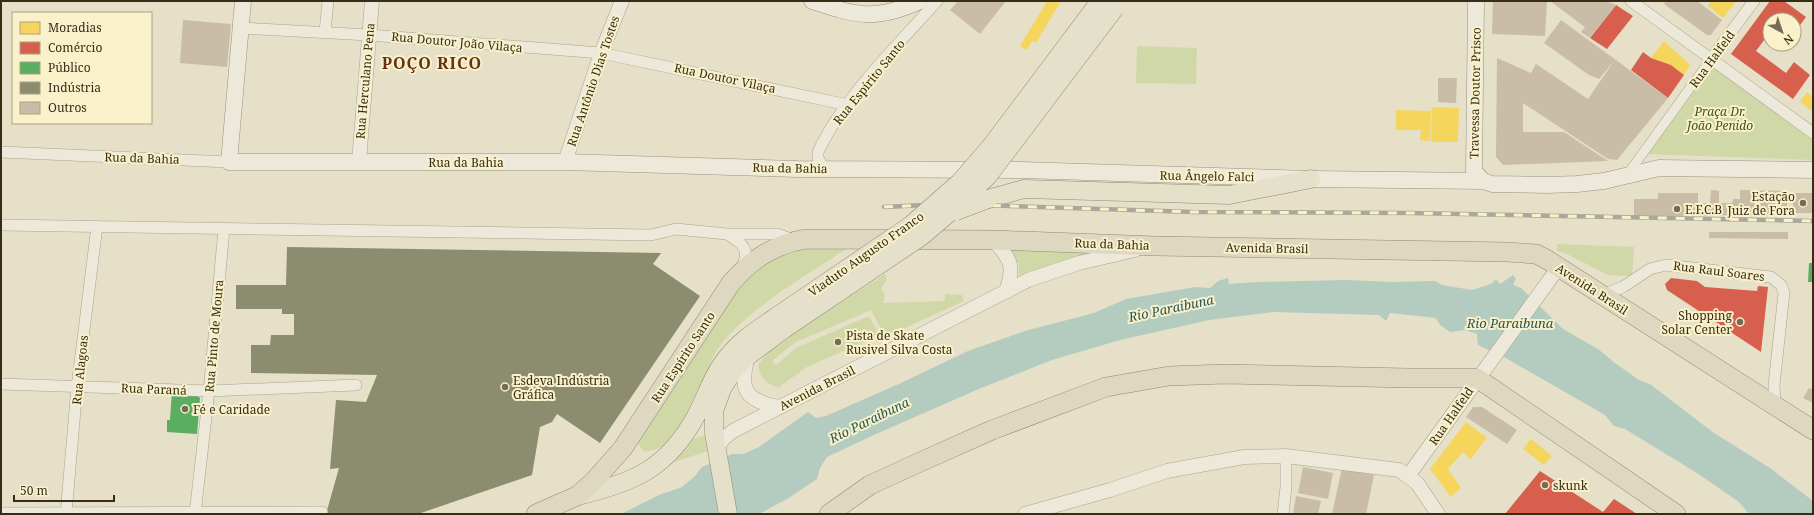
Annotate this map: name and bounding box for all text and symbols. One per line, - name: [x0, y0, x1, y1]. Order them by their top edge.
- legend: [12, 12, 152, 124]
- north arrow: [1762, 12, 1802, 52]
- street label: Rua Antônio Dias Tostes: [563, 13, 623, 149]
- text: Moradias: [48, 19, 102, 36]
- street label: Rua Herculano Pena: [351, 22, 379, 140]
- street label: Rua Halfeld: [1685, 26, 1739, 91]
- street label: Travessa Doutor Prisco: [1465, 27, 1485, 159]
- street label: Rua Doutor João Vilaça: [391, 28, 524, 56]
- text: N: [1780, 32, 1797, 49]
- street label: Rua Espírito Santo: [829, 36, 909, 128]
- text: Comércio: [48, 39, 102, 56]
- district label: POÇO RICO: [382, 52, 482, 74]
- text: Público: [48, 59, 91, 76]
- street label: Rua Doutor Vilaça: [673, 59, 778, 97]
- text: Indústria: [48, 79, 101, 96]
- text: Outros: [48, 99, 87, 116]
- park label: Praça Dr. João Penido: [1685, 103, 1753, 134]
- street label: Rua da Bahia: [104, 148, 180, 168]
- street label: Rua da Bahia: [428, 154, 504, 171]
- street label: Rua da Bahia: [752, 159, 828, 177]
- street label: Rua Ângelo Falci: [1159, 167, 1255, 185]
- place label: Estação Juiz de Fora: [1726, 188, 1795, 219]
- marker: Estação Juiz de Fora: [1798, 198, 1808, 208]
- place label: E.F.C.B: [1685, 201, 1722, 218]
- marker: E.F.C.B: [1672, 204, 1682, 214]
- street label: Viaduto Augusto Franco: [805, 208, 927, 300]
- street label: Rua da Bahia: [1074, 234, 1150, 254]
- street label: Avenida Brasil: [1225, 239, 1309, 257]
- street label: Rua Raul Soares: [1672, 257, 1766, 285]
- street label: Avenida Brasil: [1553, 259, 1632, 319]
- street label: Rua Pinto de Moura: [201, 279, 227, 393]
- water label: Rio Paraibuna: [1126, 290, 1216, 326]
- place label: Shopping Solar Center: [1661, 307, 1733, 338]
- street label: Rua Espírito Santo: [647, 308, 719, 406]
- water label: Rio Paraibuna: [1466, 314, 1554, 332]
- marker: Shopping Solar Center: [1735, 317, 1745, 327]
- place label: Pista de Skate Rusivel Silva Costa: [846, 327, 953, 358]
- street label: Rua Alagoas: [68, 334, 92, 406]
- marker: Pista de Skate Rusivel Silva Costa: [833, 337, 843, 347]
- street label: Avenida Brasil: [776, 361, 858, 414]
- place label: Esdeva Indústria Gráfica: [513, 372, 610, 403]
- street label: Rua Paraná: [121, 379, 188, 399]
- marker: Esdeva Indústria Gráfica: [500, 382, 510, 392]
- street label: Rua Halfeld: [1425, 383, 1478, 448]
- water label: Rio Paraibuna: [825, 393, 912, 448]
- place label: Fé e Caridade: [193, 401, 270, 418]
- marker: Fé e Caridade: [180, 404, 190, 414]
- scale bar: [14, 477, 114, 503]
- place label: skunk: [1553, 477, 1589, 494]
- marker: skunk: [1540, 480, 1550, 490]
- text: 50 m: [20, 482, 48, 499]

